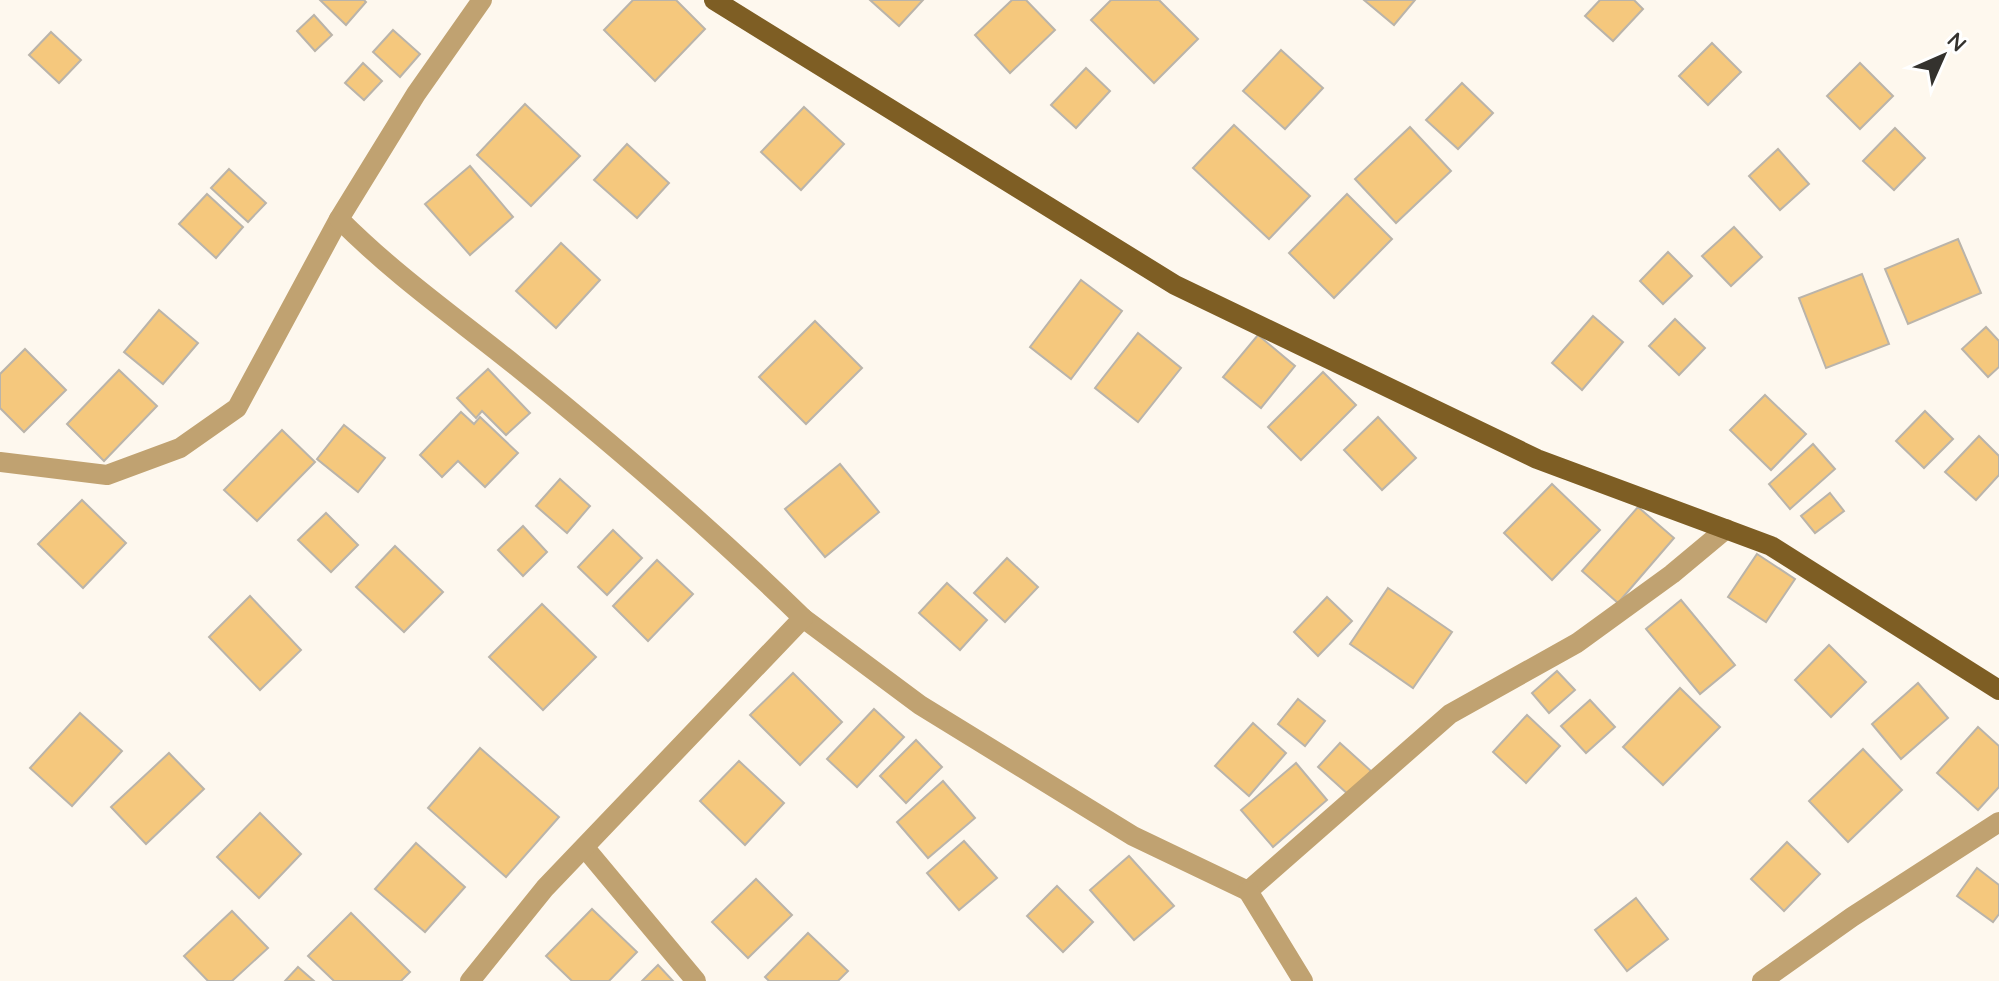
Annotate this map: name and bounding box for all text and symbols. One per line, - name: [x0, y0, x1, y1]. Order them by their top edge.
- north arrow: [1903, 16, 1983, 96]
- text: N: [1942, 26, 1973, 57]

